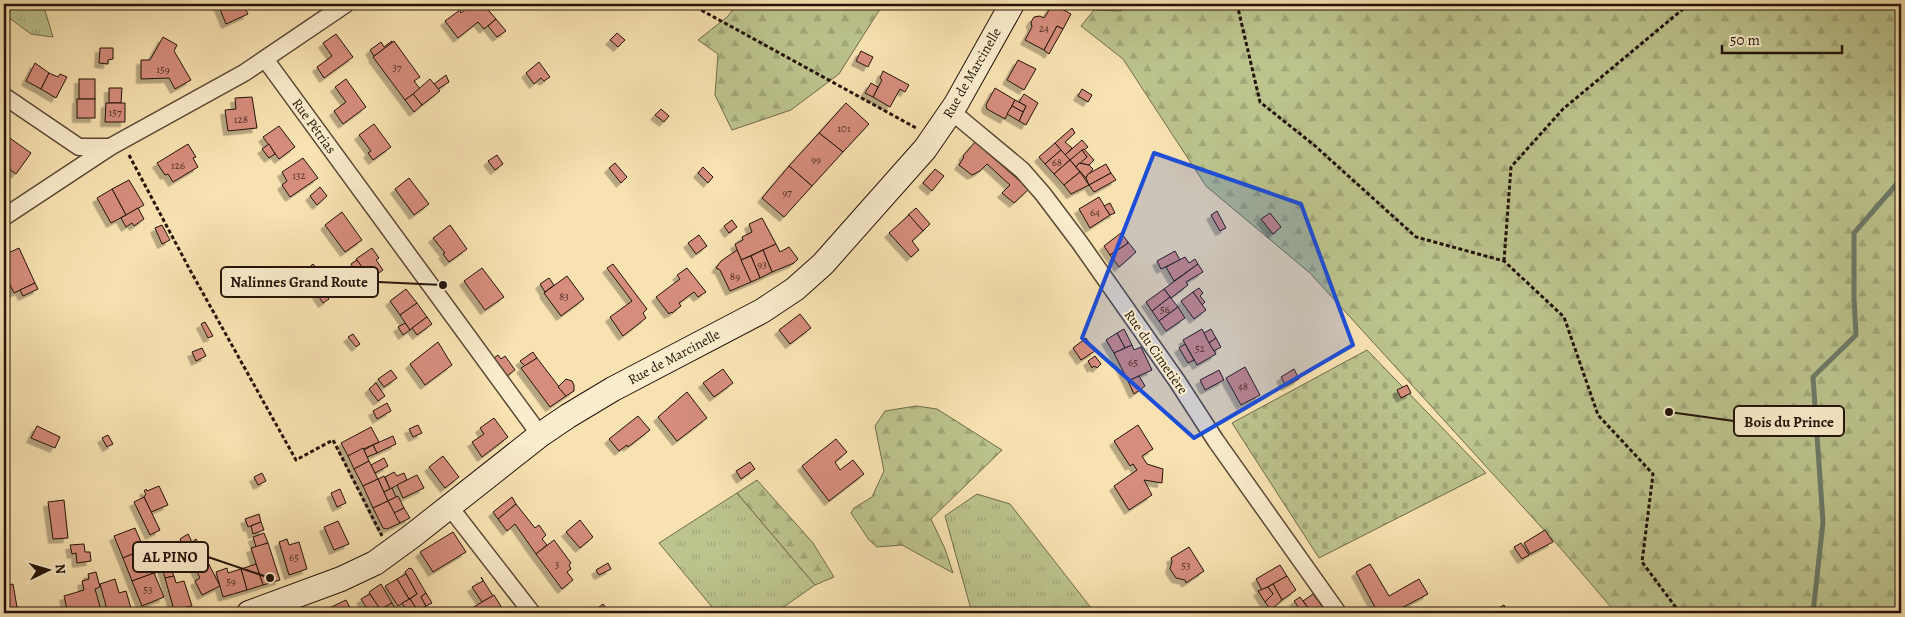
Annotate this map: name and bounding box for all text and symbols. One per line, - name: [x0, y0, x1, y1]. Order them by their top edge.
- house number: 24: [1039, 21, 1049, 36]
- scale bar: [1722, 22, 1842, 54]
- street label: Rue de Marcinelle: [938, 24, 1006, 122]
- text: 50 m: [1730, 30, 1760, 50]
- house number: 37: [392, 60, 402, 75]
- house number: 159: [156, 62, 170, 77]
- street label: Rue Pétrias: [287, 94, 341, 158]
- house number: 157: [108, 105, 122, 120]
- house number: 128: [234, 112, 248, 127]
- house number: 101: [837, 121, 851, 136]
- house number: 99: [811, 152, 821, 167]
- house number: 68: [1052, 155, 1062, 170]
- house number: 126: [171, 158, 185, 173]
- house number: 132: [292, 168, 306, 183]
- house number: 97: [782, 185, 792, 200]
- house number: 64: [1090, 205, 1100, 220]
- house number: 93: [757, 257, 767, 272]
- callout: Nalinnes Grand Route: [221, 267, 378, 297]
- house number: 89: [730, 269, 740, 284]
- text: Nalinnes Grand Route: [230, 272, 368, 292]
- house number: 83: [559, 289, 569, 304]
- house number: 56: [1160, 302, 1170, 317]
- street label: Rue du Cimetière: [1120, 306, 1192, 398]
- street label: Rue de Marcinelle: [625, 325, 723, 389]
- house number: 52: [1195, 341, 1205, 356]
- house number: 65: [1128, 355, 1138, 370]
- house number: 48: [1238, 379, 1248, 394]
- callout: Bois du Prince: [1734, 406, 1844, 436]
- text: Bois du Prince: [1744, 412, 1834, 432]
- callout: AL PINO: [133, 542, 208, 572]
- north arrow: [22, 544, 72, 594]
- text: AL PINO: [141, 547, 198, 567]
- house number: 65: [289, 550, 299, 565]
- house number: 3: [555, 557, 559, 572]
- house number: 53: [1181, 558, 1191, 573]
- text: N: [51, 563, 70, 575]
- house number: 59: [226, 574, 236, 589]
- house number: 53: [143, 582, 153, 597]

